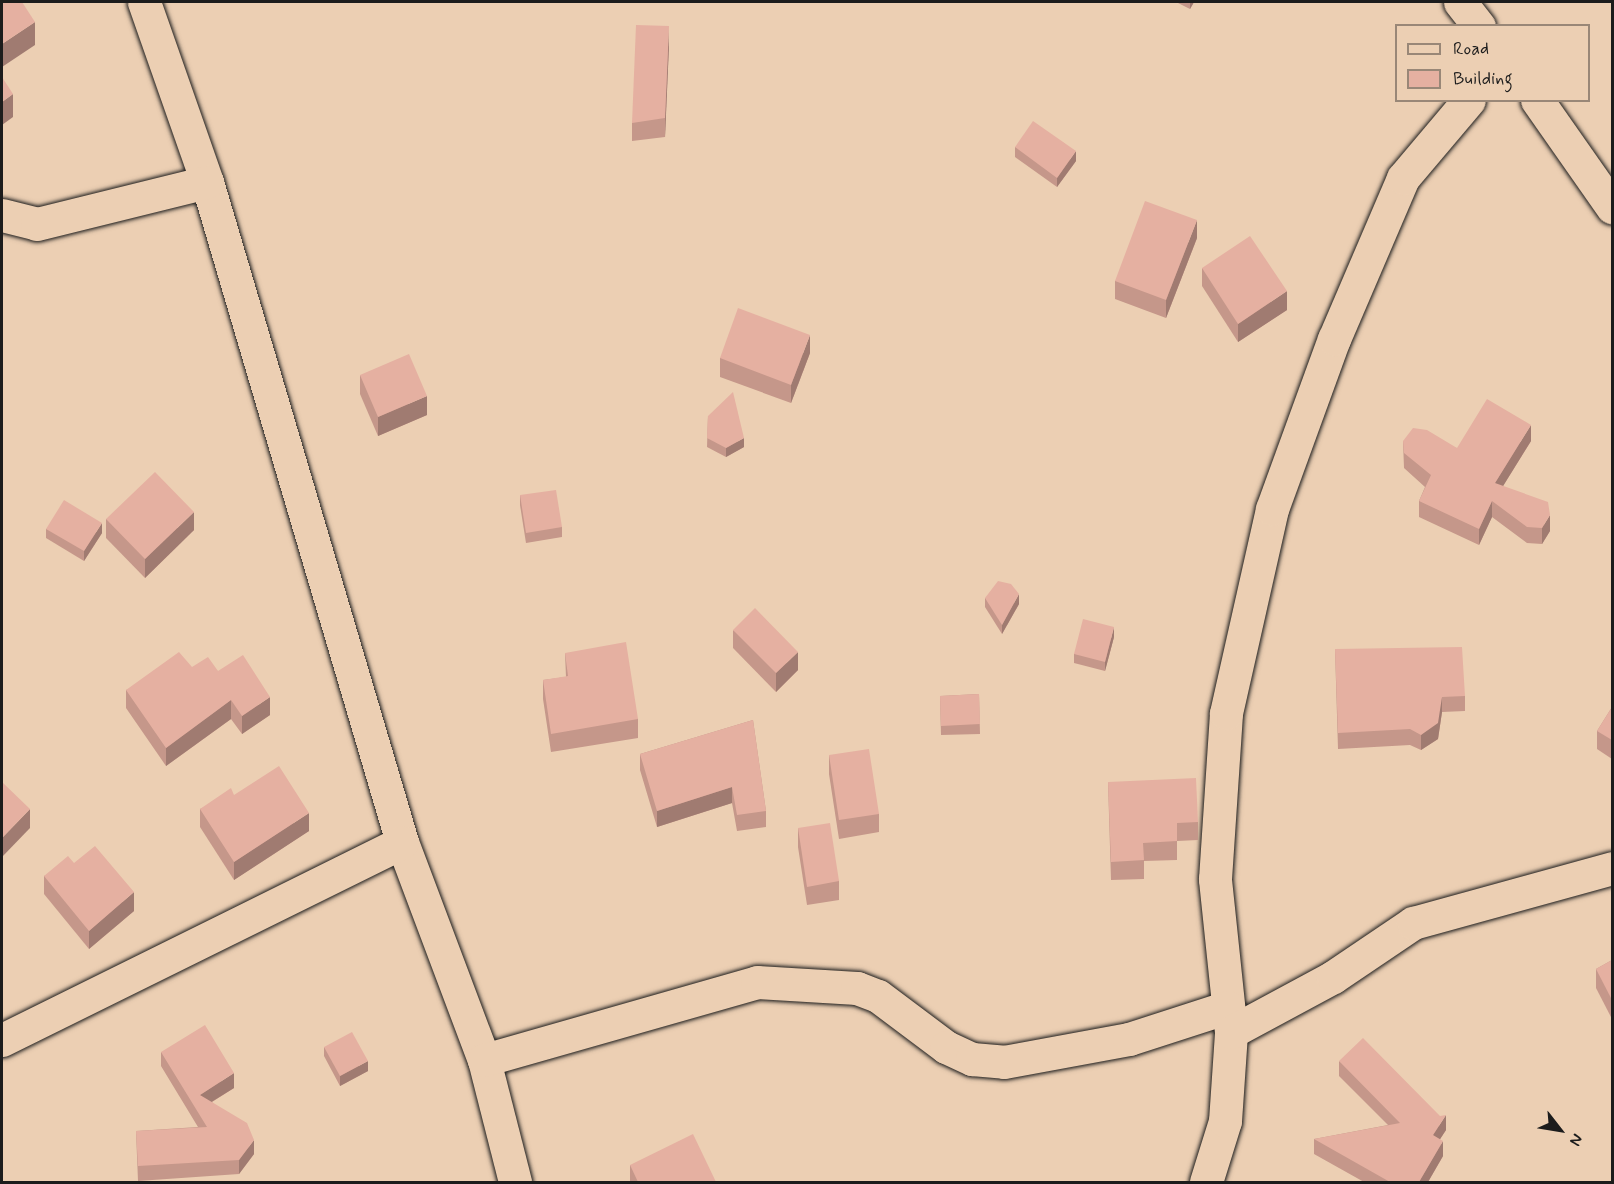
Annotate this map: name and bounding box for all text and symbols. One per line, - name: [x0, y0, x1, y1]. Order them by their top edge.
- legend: [1395, 24, 1590, 102]
- text: Road: [1453, 37, 1489, 61]
- text: Building: [1453, 67, 1513, 91]
- north arrow: [1530, 1100, 1590, 1160]
- text: N: [1564, 1130, 1588, 1150]

